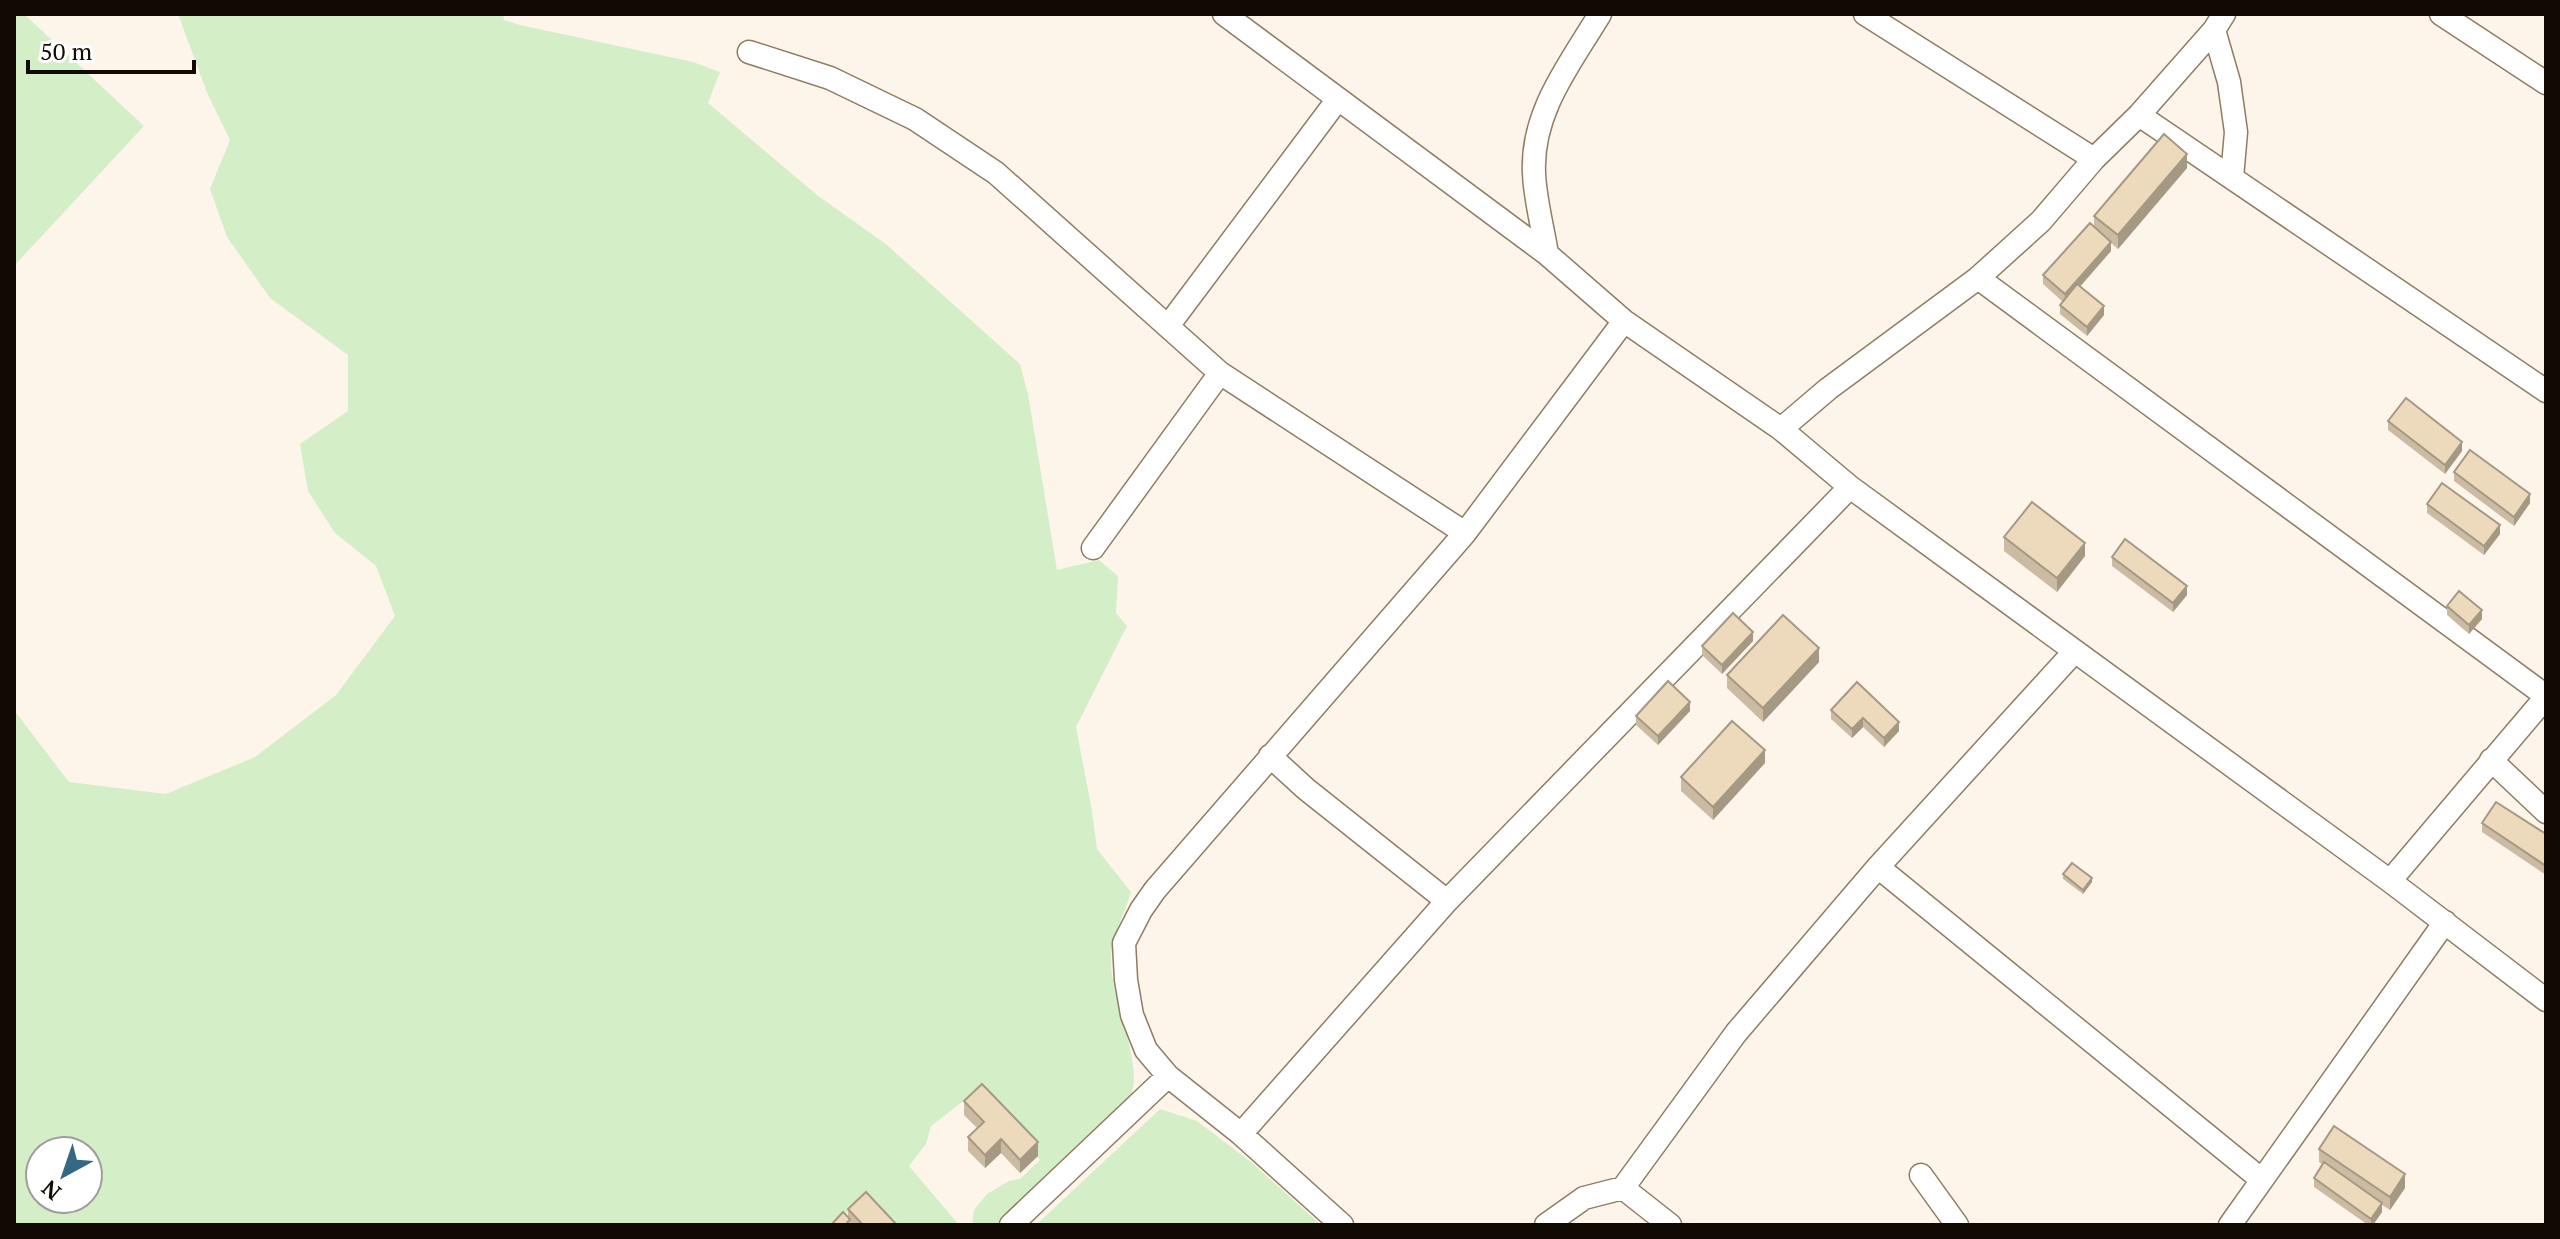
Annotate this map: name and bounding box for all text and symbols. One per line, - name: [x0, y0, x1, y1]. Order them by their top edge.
- scale bar: [28, 24, 194, 74]
- text: 50 m: [40, 35, 92, 67]
- north arrow: [24, 1135, 104, 1215]
- text: N: [35, 1174, 67, 1207]

